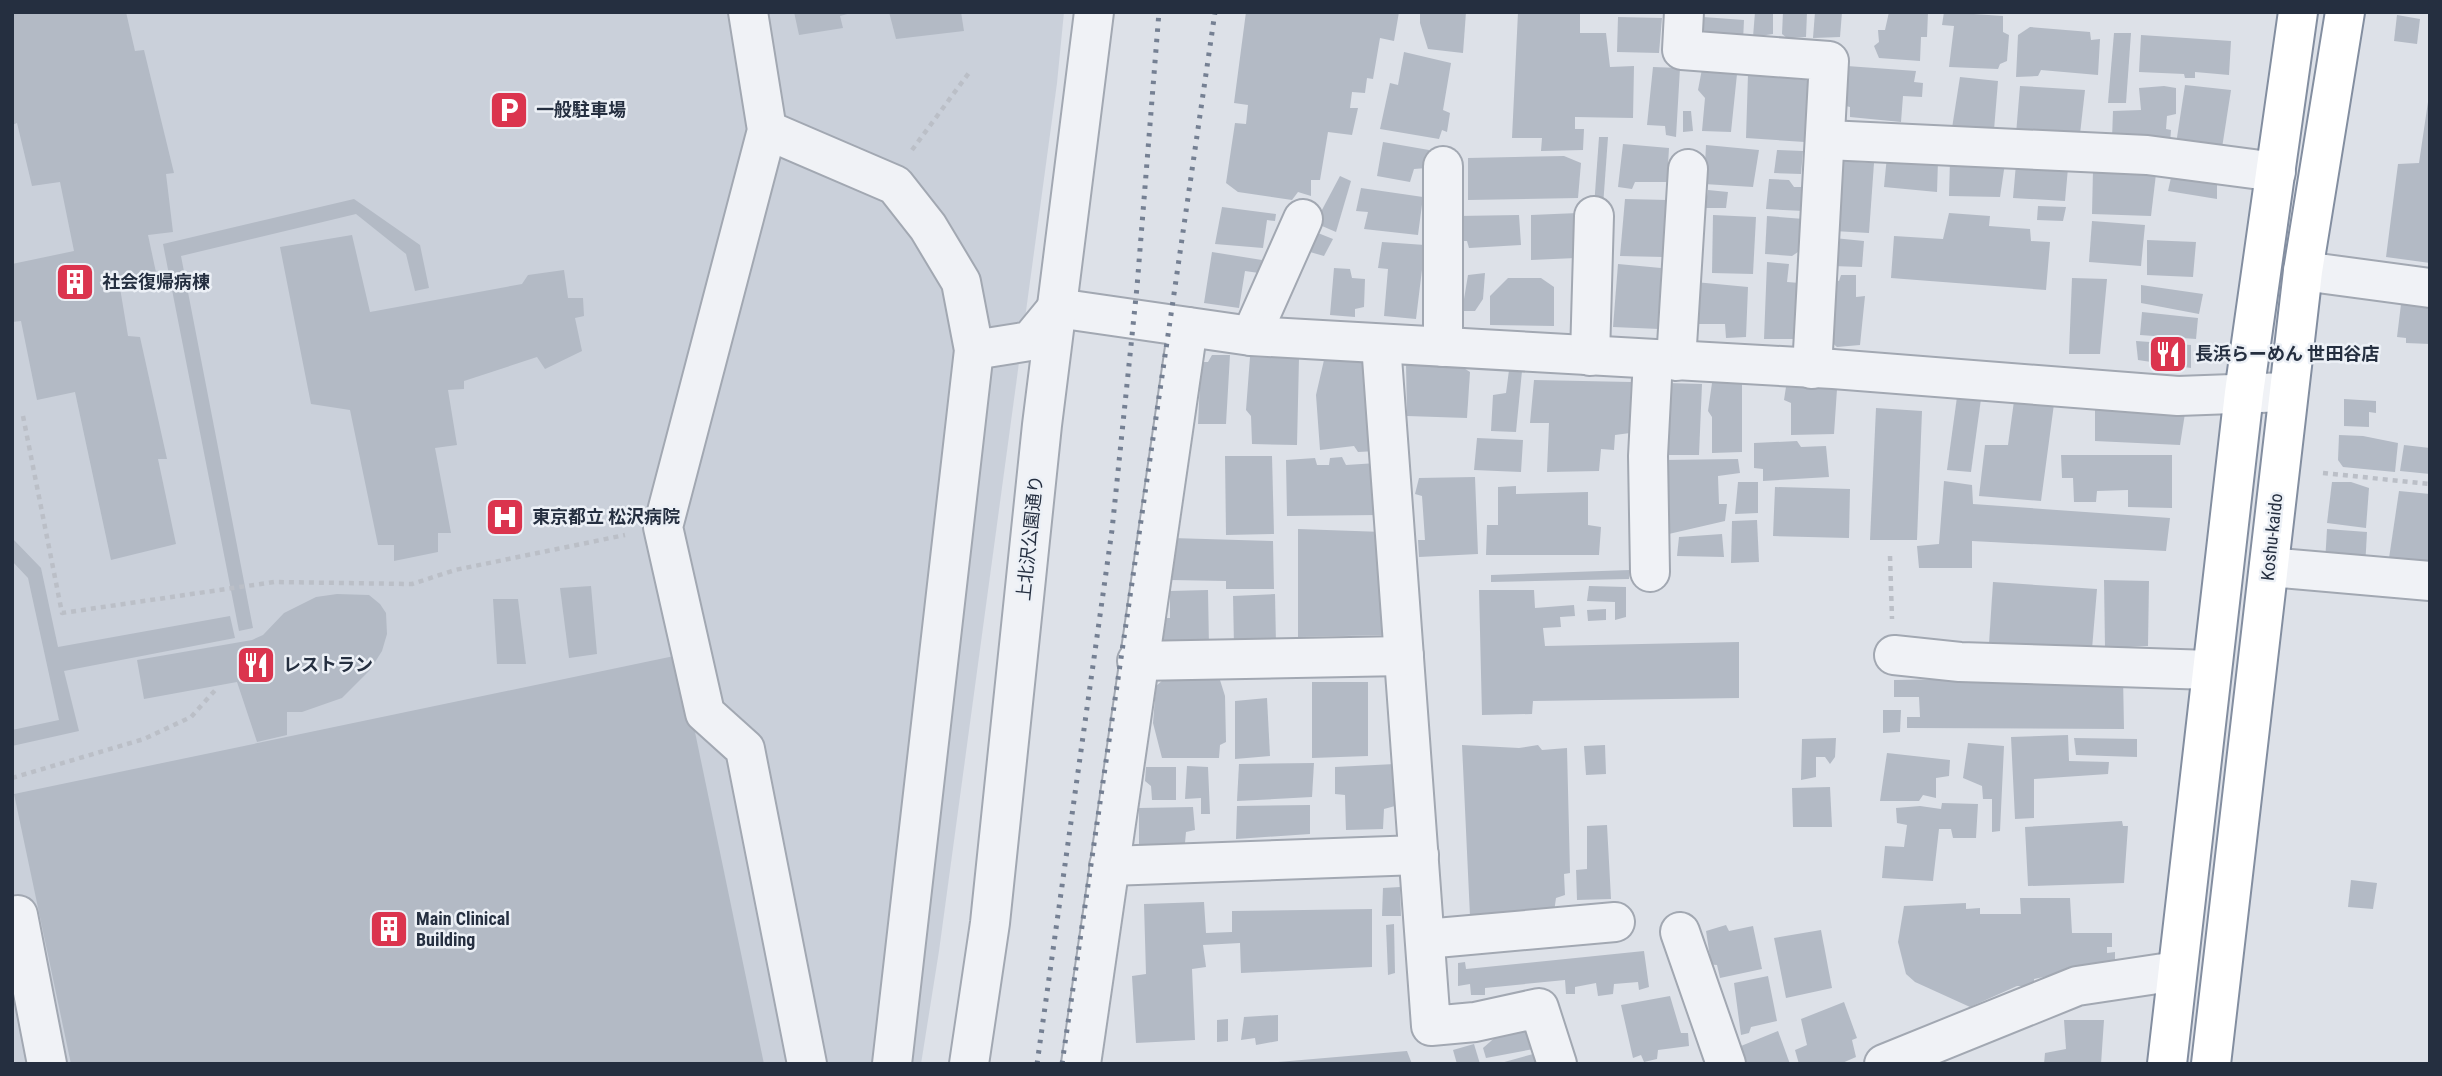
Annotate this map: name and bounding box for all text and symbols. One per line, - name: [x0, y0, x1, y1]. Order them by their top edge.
- parking icon: 一般駐車場: [488, 89, 530, 131]
- place label: 一般駐車場: [536, 99, 626, 120]
- building icon: 社会復帰病棟: [54, 261, 96, 303]
- place label: 社会復帰病棟: [102, 271, 210, 292]
- restaurant icon: 長浜らーめん 世田谷店: [2147, 333, 2189, 375]
- place label: 長浜らーめん 世田谷店: [2195, 343, 2379, 364]
- street label: 上北沢公園通り: [1012, 474, 1047, 602]
- street label: Koshu-kaido: [2256, 492, 2287, 582]
- hospital icon: 東京都立 松沢病院: [484, 496, 526, 538]
- place label: 東京都立 松沢病院: [532, 506, 680, 527]
- restaurant icon: レストラン: [235, 644, 277, 686]
- place label: レストラン: [283, 654, 373, 675]
- building icon: Main Clinical Building: [368, 908, 410, 950]
- place label: Main Clinical Building: [416, 908, 510, 950]

